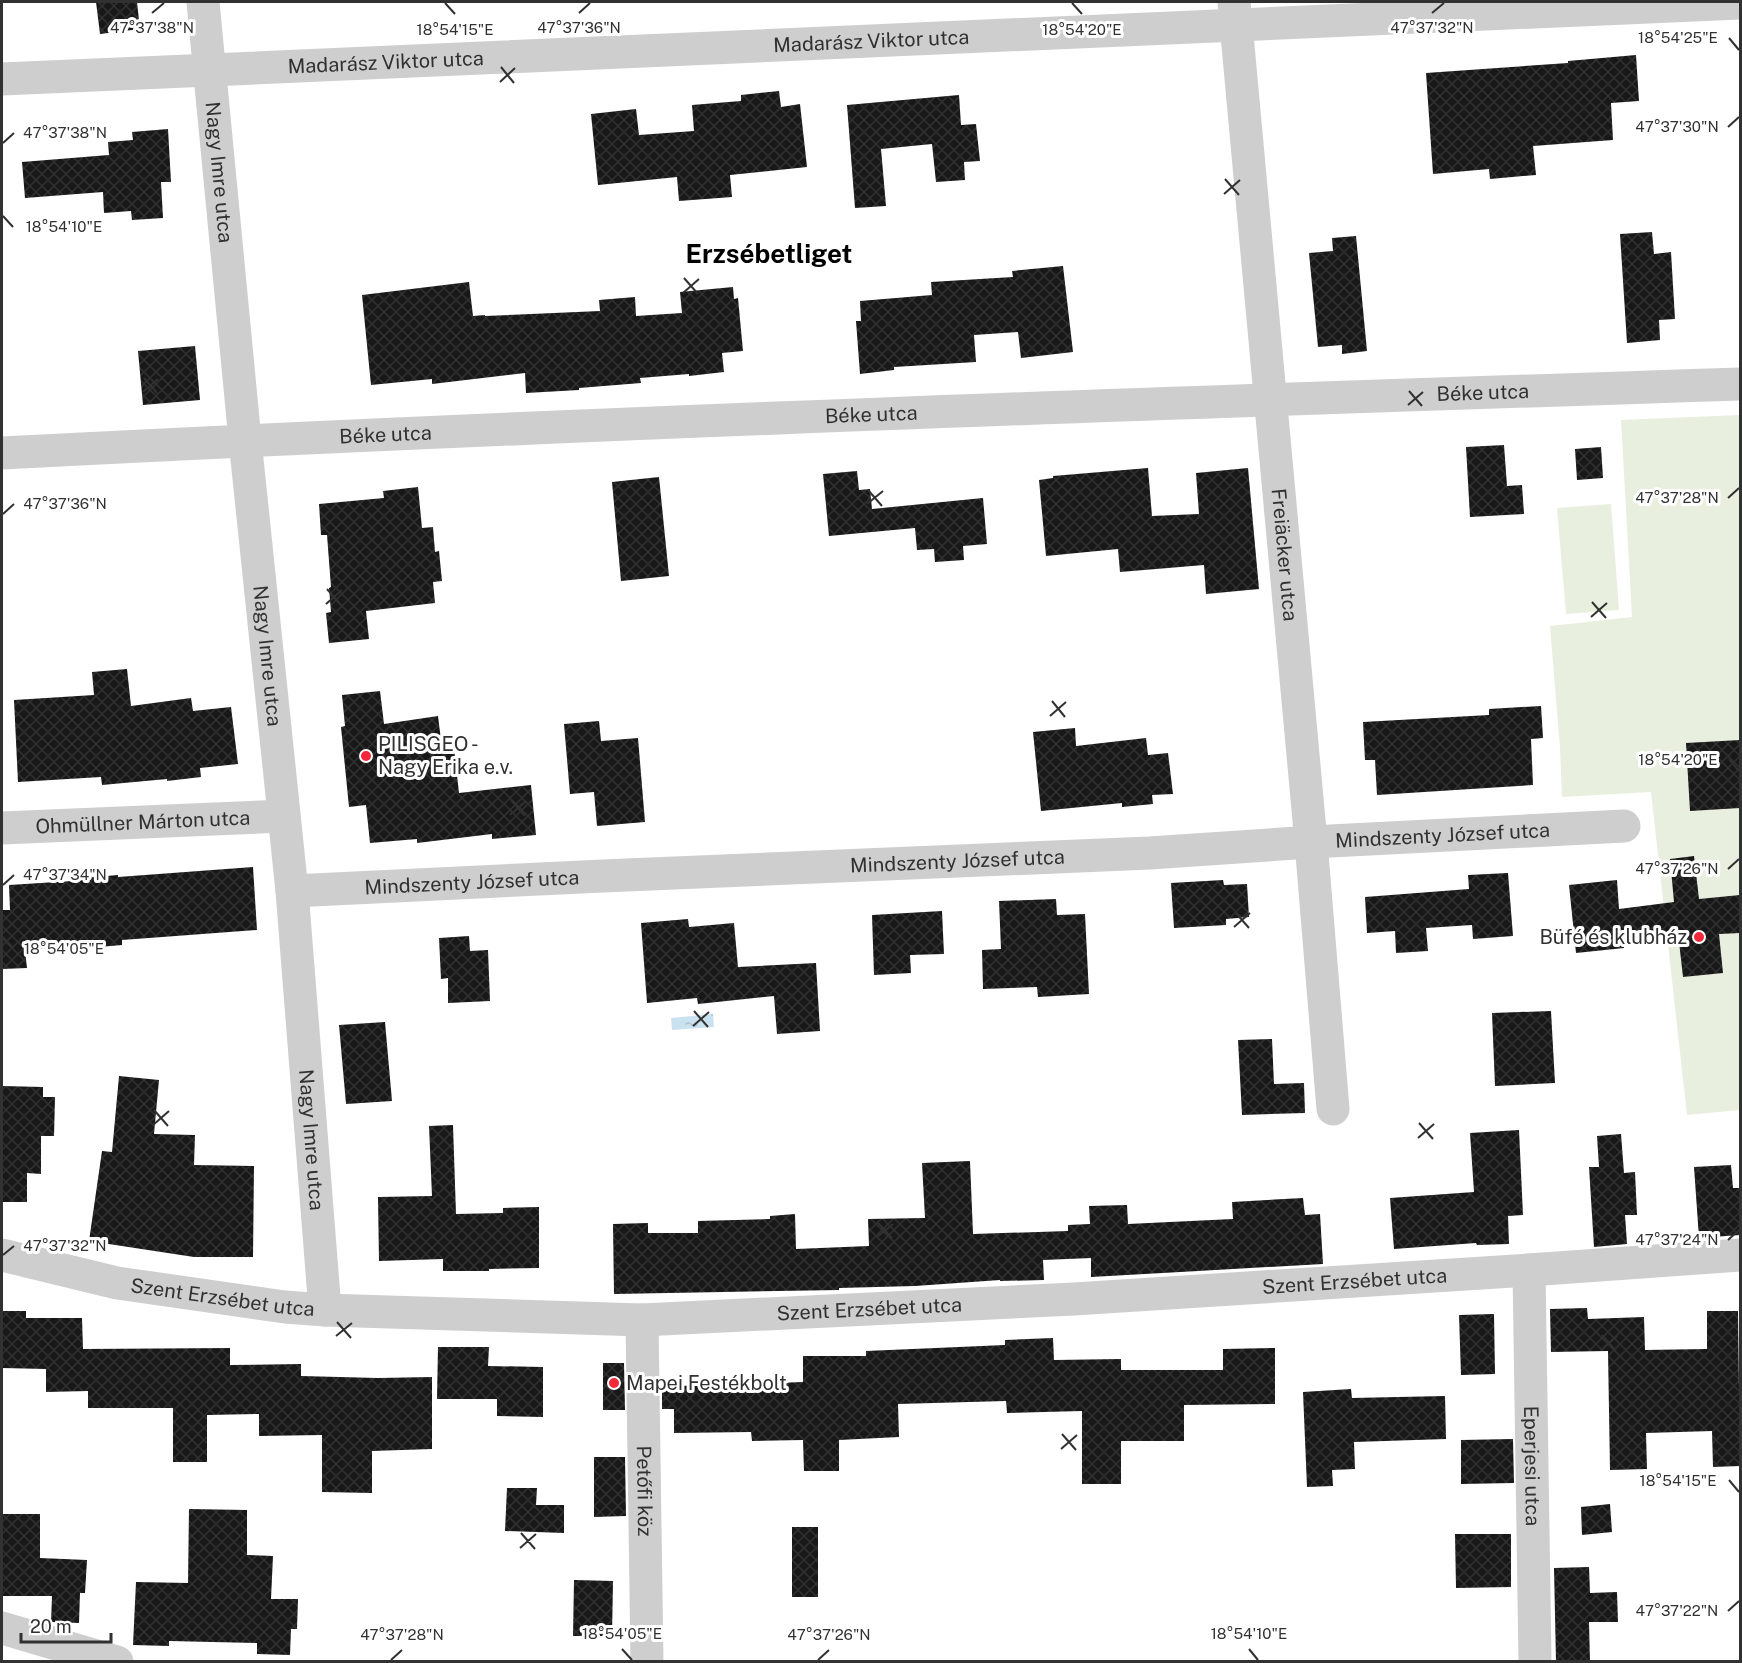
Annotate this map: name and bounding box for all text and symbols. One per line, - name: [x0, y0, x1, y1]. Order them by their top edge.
- text: 47°37'38"N: [110, 19, 194, 36]
- text: 47°37'36"N: [537, 19, 621, 36]
- text: 47°37'32"N: [1390, 19, 1474, 36]
- text: 18°54'15"E: [417, 21, 493, 38]
- text: 18°54'20"E: [1042, 21, 1122, 38]
- street label: Madarász Viktor utca: [773, 25, 970, 57]
- text: 18°54'25"E: [1638, 29, 1718, 46]
- street label: Madarász Viktor utca: [287, 46, 484, 78]
- street label: Nagy Imre utca: [201, 101, 238, 244]
- text: 47°37'30"N: [1635, 118, 1719, 135]
- text: 47°37'38"N: [23, 124, 107, 141]
- text: 18°54'10"E: [26, 218, 102, 235]
- district label: Erzsébetliget: [686, 238, 852, 269]
- street label: Béke utca: [1436, 379, 1529, 406]
- street label: Béke utca: [824, 401, 918, 428]
- street label: Béke utca: [339, 420, 432, 449]
- street label: Freiäcker utca: [1267, 487, 1303, 622]
- text: 47°37'28"N: [1635, 489, 1719, 506]
- text: 47°37'36"N: [23, 495, 107, 512]
- street label: Nagy Imre utca: [248, 584, 287, 728]
- place label: PILISGEO - Nagy Erika e.v.: [378, 732, 513, 779]
- marker: PILISGEO - Nagy Erika e.v.: [359, 749, 373, 763]
- text: 18°54'20"E: [1638, 751, 1718, 768]
- street label: Ohmüllner Márton utca: [35, 805, 251, 839]
- street label: Mindszenty József utca: [1335, 818, 1551, 853]
- street label: Mindszenty József utca: [849, 845, 1065, 878]
- text: 47°37'26"N: [1635, 860, 1719, 877]
- street label: Mindszenty József utca: [364, 865, 580, 899]
- text: 47°37'34"N: [23, 866, 107, 883]
- place label: Büfé és klubház: [1539, 925, 1687, 949]
- marker: Büfé és klubház: [1692, 930, 1706, 944]
- text: 18°54'05"E: [24, 940, 104, 957]
- street label: Nagy Imre utca: [294, 1068, 329, 1211]
- text: 47°37'24"N: [1635, 1231, 1719, 1248]
- text: 47°37'32"N: [23, 1237, 107, 1254]
- street label: Szent Erzsébet utca: [1261, 1263, 1448, 1299]
- street label: Szent Erzsébet utca: [129, 1273, 316, 1321]
- street label: Szent Erzsébet utca: [776, 1292, 963, 1325]
- place label: Mapei Festékbolt: [626, 1371, 787, 1395]
- marker: Mapei Festékbolt: [607, 1376, 621, 1390]
- street label: Eperjesi utca: [1519, 1405, 1545, 1526]
- street label: Petőfi köz: [632, 1445, 657, 1537]
- text: 18°54'15"E: [1640, 1472, 1716, 1489]
- text: 47°37'22"N: [1636, 1602, 1718, 1619]
- scale bar: [21, 1606, 111, 1644]
- text: 20 m: [30, 1616, 72, 1637]
- text: 18°54'05"E: [582, 1625, 662, 1642]
- text: 18°54'10"E: [1211, 1625, 1287, 1642]
- text: 47°37'28"N: [360, 1626, 444, 1643]
- text: 47°37'26"N: [787, 1626, 871, 1643]

